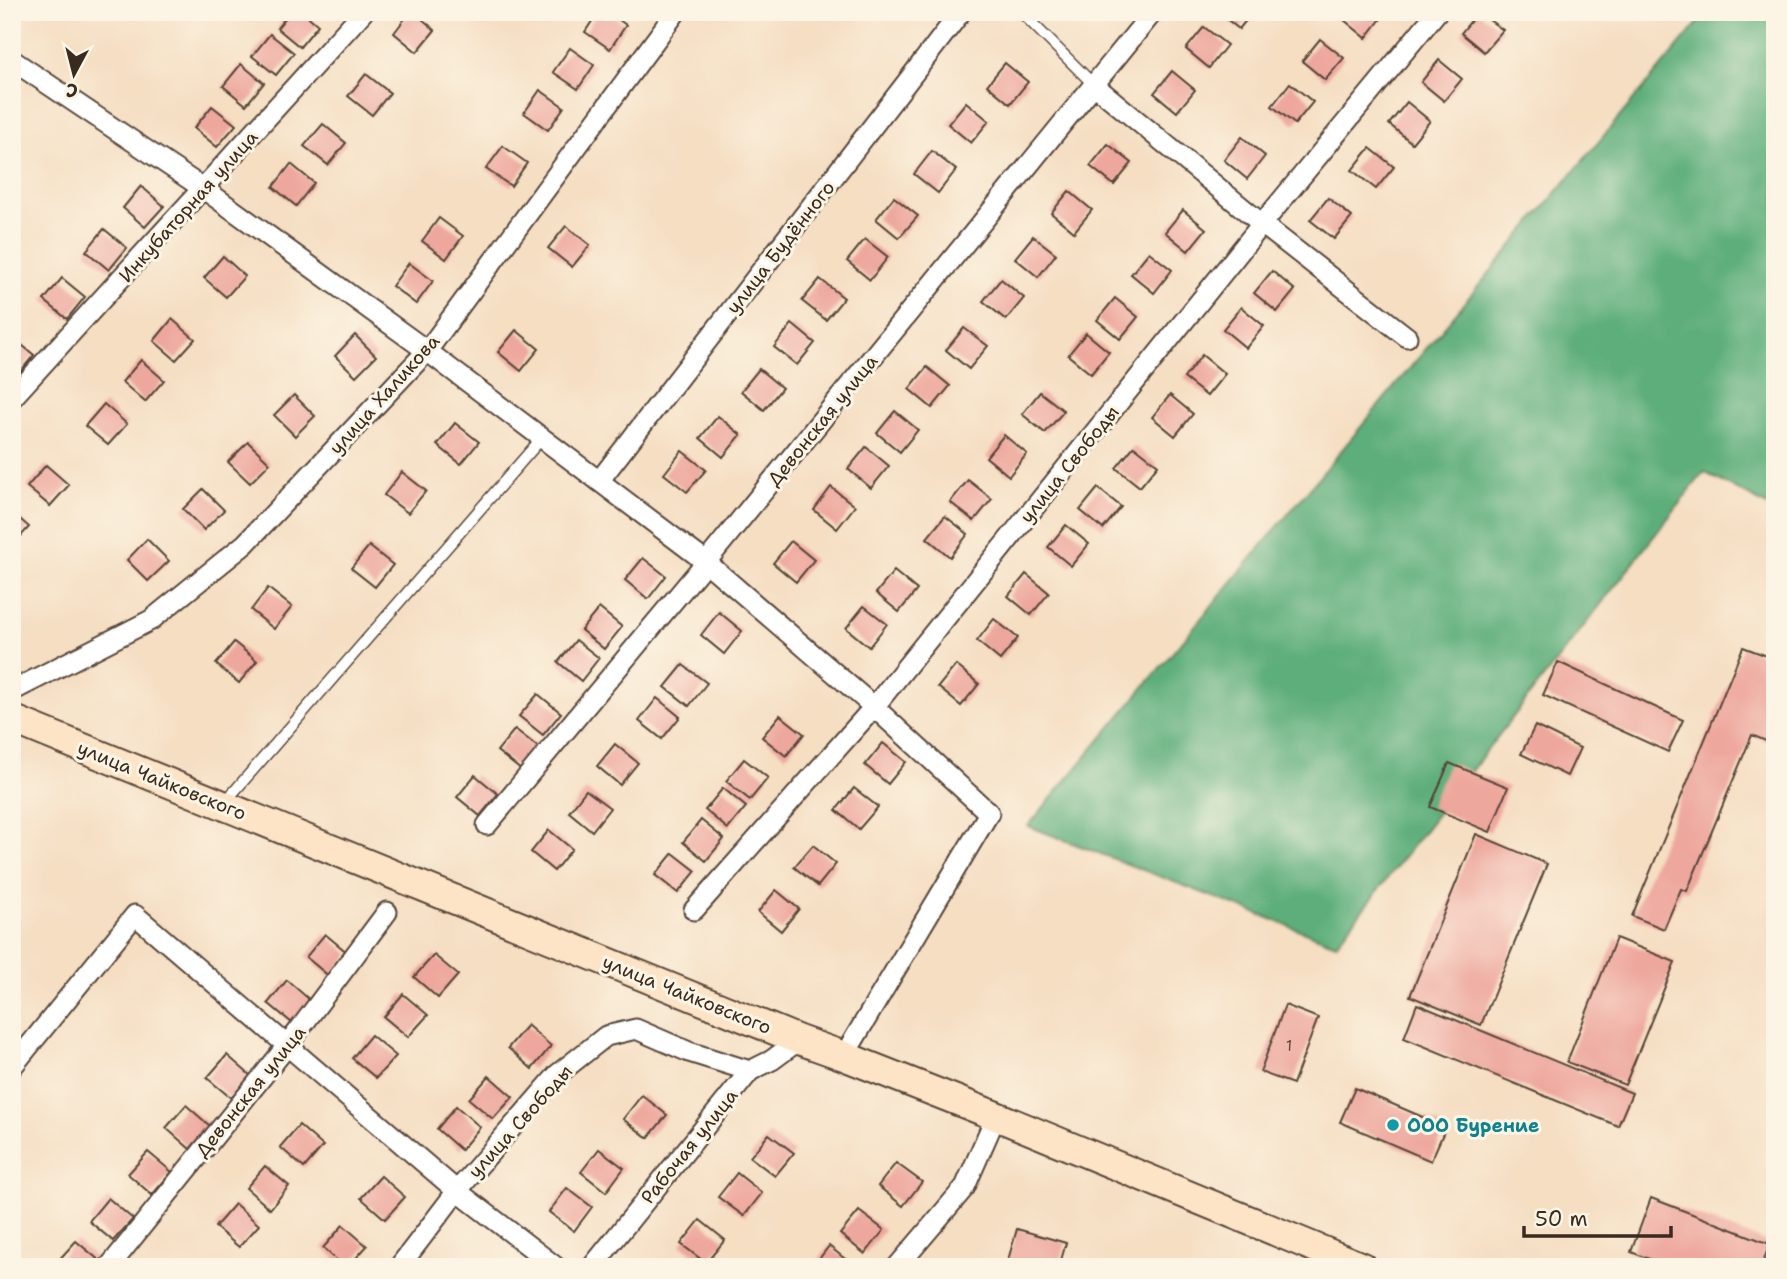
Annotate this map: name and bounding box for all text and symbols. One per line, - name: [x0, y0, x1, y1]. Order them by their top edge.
- north arrow: [38, 38, 108, 108]
- text: С: [65, 77, 79, 103]
- street label: Инкубаторная улица: [113, 125, 263, 288]
- street label: улица Будённого: [721, 176, 840, 319]
- street label: улица Халикова: [324, 329, 445, 460]
- street label: Девонская улица: [762, 349, 883, 491]
- street label: улица Свободы: [1014, 400, 1125, 528]
- street label: улица Чайковского: [74, 735, 250, 826]
- street label: улица Чайковского: [599, 949, 775, 1040]
- street label: Девонская улица: [190, 1020, 311, 1162]
- house number: 1: [1286, 1035, 1292, 1056]
- street label: улица Свободы: [463, 1059, 578, 1183]
- street label: Рабочая улица: [635, 1084, 744, 1209]
- place label: ООО Бурение: [1407, 1113, 1539, 1138]
- marker: ООО Бурение: [1385, 1117, 1401, 1133]
- scale bar: [1524, 1195, 1672, 1239]
- text: 50 m: [1535, 1205, 1588, 1233]

